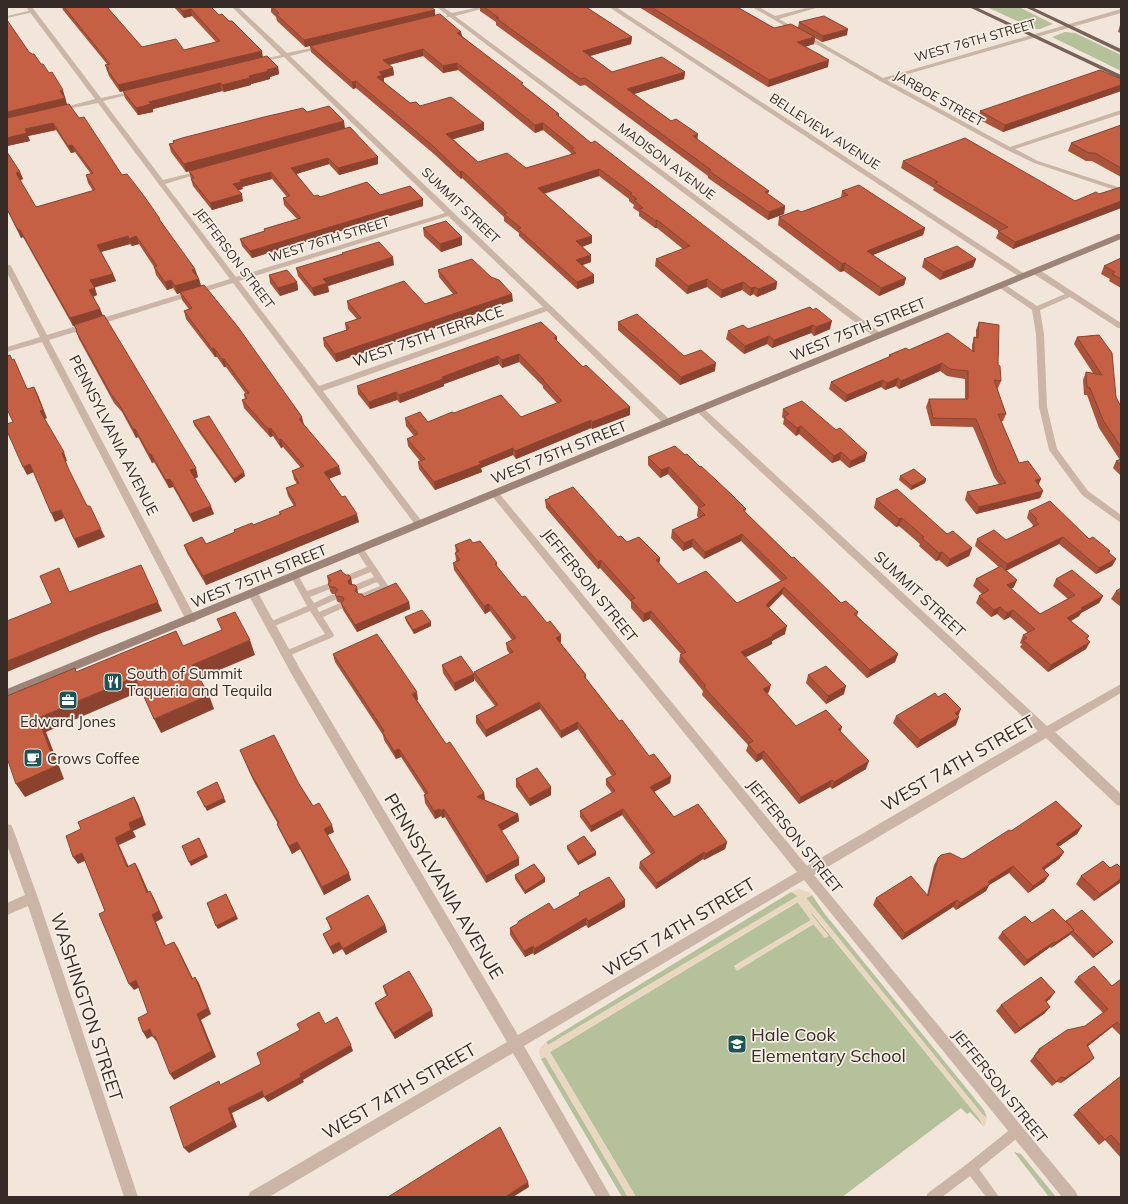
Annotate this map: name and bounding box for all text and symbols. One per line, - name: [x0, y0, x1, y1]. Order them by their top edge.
- street label: WEST 76TH STREET: [912, 15, 1038, 65]
- street label: JARBOE STREET: [891, 67, 987, 129]
- street label: BELLEVIEW AVENUE: [767, 89, 883, 173]
- street label: MADISON AVENUE: [615, 119, 719, 203]
- street label: SUMMIT STREET: [419, 164, 503, 246]
- street label: JEFFERSON STREET: [192, 204, 278, 312]
- street label: WEST 76TH STREET: [267, 213, 392, 265]
- street label: WEST 75TH STREET: [787, 293, 929, 365]
- street label: WEST 75TH TERRACE: [350, 301, 506, 371]
- street label: PENNSYLVANIA AVENUE: [65, 352, 163, 518]
- street label: WEST 75TH STREET: [488, 416, 630, 488]
- street label: JEFFERSON STREET: [538, 524, 642, 646]
- street label: WEST 75TH STREET: [188, 540, 330, 612]
- street label: SUMMIT STREET: [870, 547, 970, 641]
- place label: South of Summit Taqueria and Tequila: [127, 664, 272, 700]
- restaurant icon: South of Summit Taqueria and Tequila: [102, 671, 124, 693]
- office icon: Edward Jones: [57, 689, 79, 711]
- street label: WEST 74TH STREET: [877, 709, 1039, 816]
- place label: Edward Jones: [20, 712, 116, 731]
- cafe icon: Crows Coffee: [22, 747, 44, 769]
- place label: Crows Coffee: [47, 749, 140, 768]
- street label: JEFFERSON STREET: [743, 775, 847, 897]
- street label: PENNSYLVANIA AVENUE: [379, 789, 509, 983]
- street label: WEST 74TH STREET: [599, 872, 760, 982]
- street label: WASHINGTON STREET: [46, 910, 128, 1104]
- place label: Hale Cook Elementary School: [751, 1023, 906, 1067]
- street label: JEFFERSON STREET: [948, 1025, 1052, 1147]
- school or university icon: Hale Cook Elementary School: [726, 1033, 748, 1055]
- street label: WEST 74TH STREET: [318, 1037, 480, 1144]

